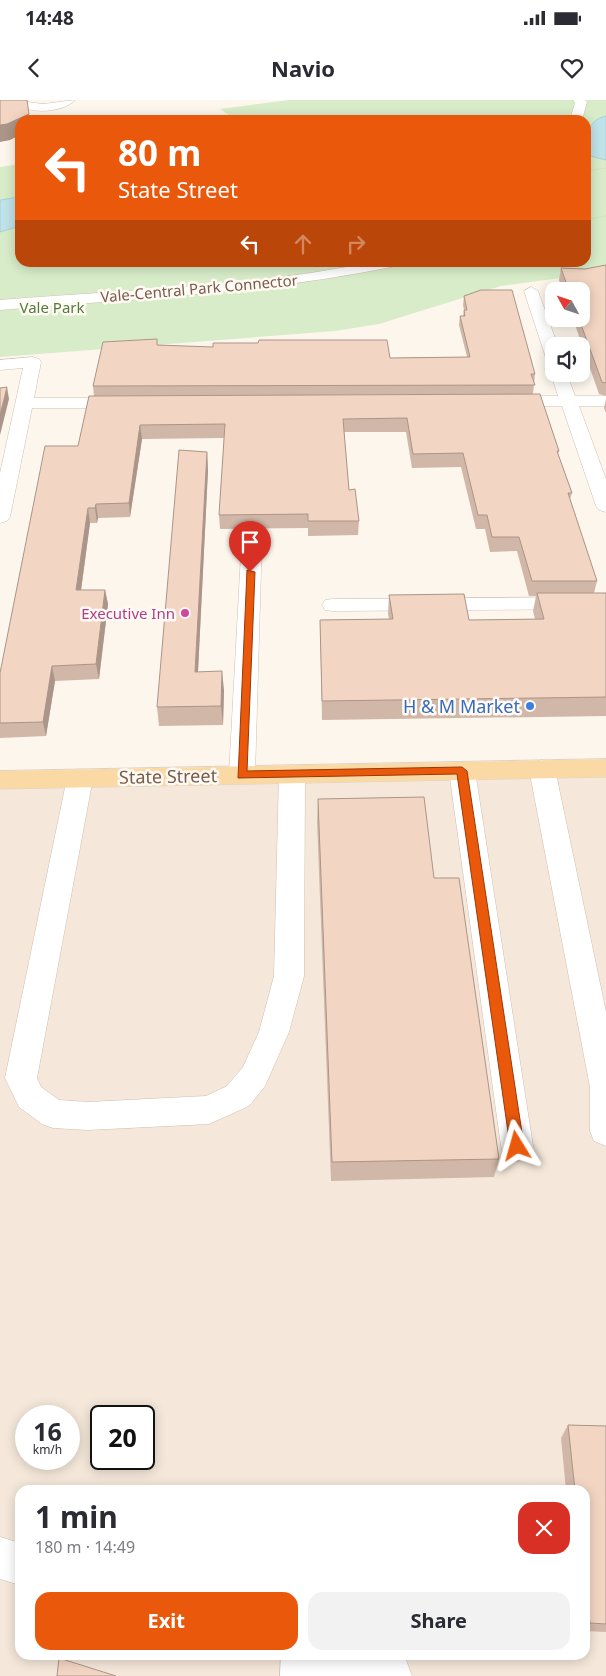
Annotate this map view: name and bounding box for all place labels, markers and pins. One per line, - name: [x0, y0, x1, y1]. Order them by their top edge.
- pin: [229, 521, 271, 572]
- place label: Executive Inn: [81, 603, 175, 623]
- marker: Executive Inn: [179, 607, 191, 619]
- place label: H & M Market: [403, 694, 521, 718]
- marker: H & M Market: [524, 700, 536, 712]

